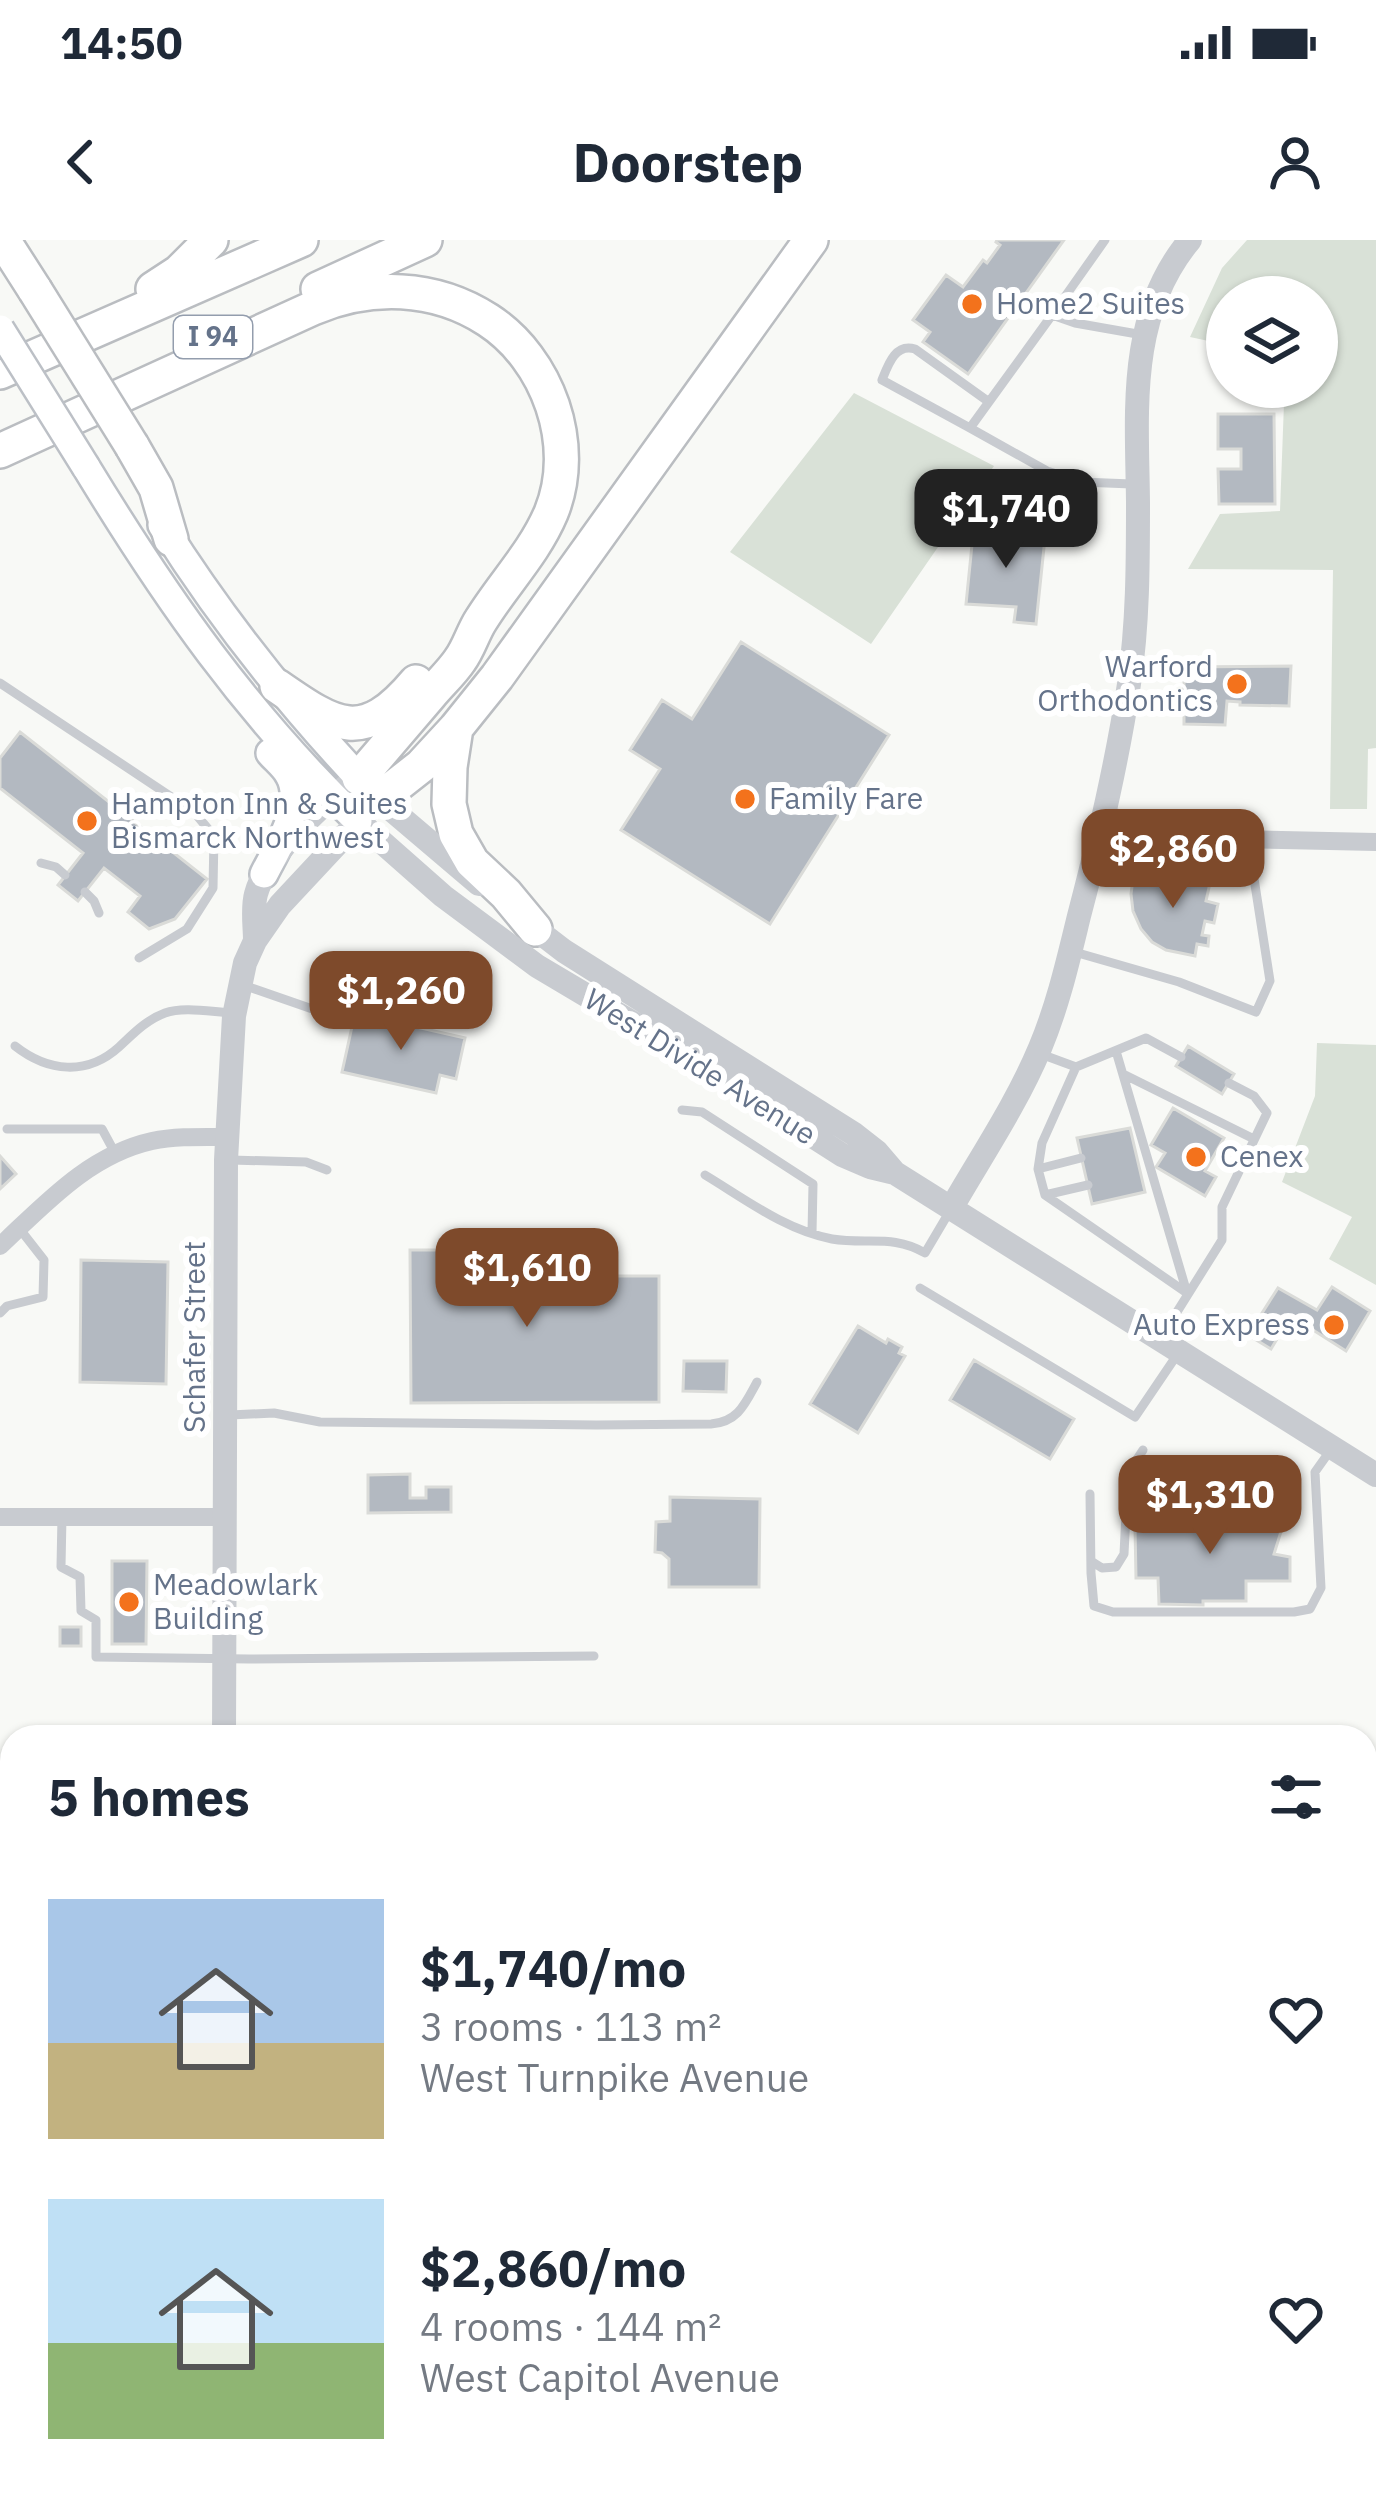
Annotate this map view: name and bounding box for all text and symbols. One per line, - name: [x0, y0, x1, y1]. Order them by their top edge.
- text: 14:50: [60, 13, 183, 71]
- text: Doorstep: [573, 127, 803, 197]
- icon: back: [48, 129, 114, 195]
- icon: person: [1262, 129, 1328, 195]
- map controls: [1206, 276, 1338, 408]
- button: layers: [1206, 276, 1338, 408]
- place label: Home2 Suites: [996, 283, 1185, 322]
- marker: Home2 Suites: [959, 291, 985, 317]
- road number: I 94: [174, 316, 252, 358]
- pin: $1,740: [908, 469, 1104, 571]
- text: $1,740: [941, 482, 1071, 533]
- place label: Warford Orthodontics: [1037, 646, 1213, 719]
- marker: Warford Orthodontics: [1224, 671, 1250, 697]
- place label: Family Fare: [769, 778, 923, 817]
- place label: Hampton Inn & Suites Bismarck Northwest: [111, 783, 408, 856]
- marker: Family Fare: [732, 786, 758, 812]
- marker: Hampton Inn & Suites Bismarck Northwest: [74, 808, 100, 834]
- pin: $2,860: [1075, 809, 1271, 911]
- text: $2,860: [1108, 822, 1238, 873]
- pin: $1,260: [303, 951, 499, 1053]
- text: $1,260: [336, 964, 466, 1015]
- street label: West Divide Avenue: [578, 979, 824, 1153]
- place label: Cenex: [1220, 1136, 1303, 1175]
- marker: Cenex: [1183, 1144, 1209, 1170]
- pin: $1,610: [429, 1228, 625, 1330]
- street label: Schafer Street: [174, 1241, 213, 1433]
- text: $1,610: [462, 1241, 592, 1292]
- place label: Auto Express: [1133, 1304, 1310, 1343]
- marker: Auto Express: [1321, 1312, 1347, 1338]
- pin: $1,310: [1112, 1455, 1308, 1557]
- text: $1,310: [1145, 1468, 1275, 1519]
- place label: Meadowlark Building: [153, 1564, 318, 1637]
- marker: Meadowlark Building: [116, 1589, 142, 1615]
- text: 5 homes: [48, 1764, 250, 1830]
- icon: filters: [1263, 1764, 1329, 1830]
- text: $1,740/mo: [420, 1935, 686, 2001]
- icon: home: [144, 1947, 288, 2091]
- icon: heart: [1263, 1986, 1329, 2052]
- text: 3 rooms · 113 m²: [420, 2001, 722, 2052]
- text: West Turnpike Avenue: [420, 2052, 809, 2103]
- text: $2,860/mo: [420, 2235, 686, 2301]
- icon: home: [144, 2247, 288, 2391]
- icon: heart: [1263, 2286, 1329, 2352]
- text: 4 rooms · 144 m²: [420, 2301, 722, 2352]
- text: West Capitol Avenue: [420, 2352, 780, 2403]

